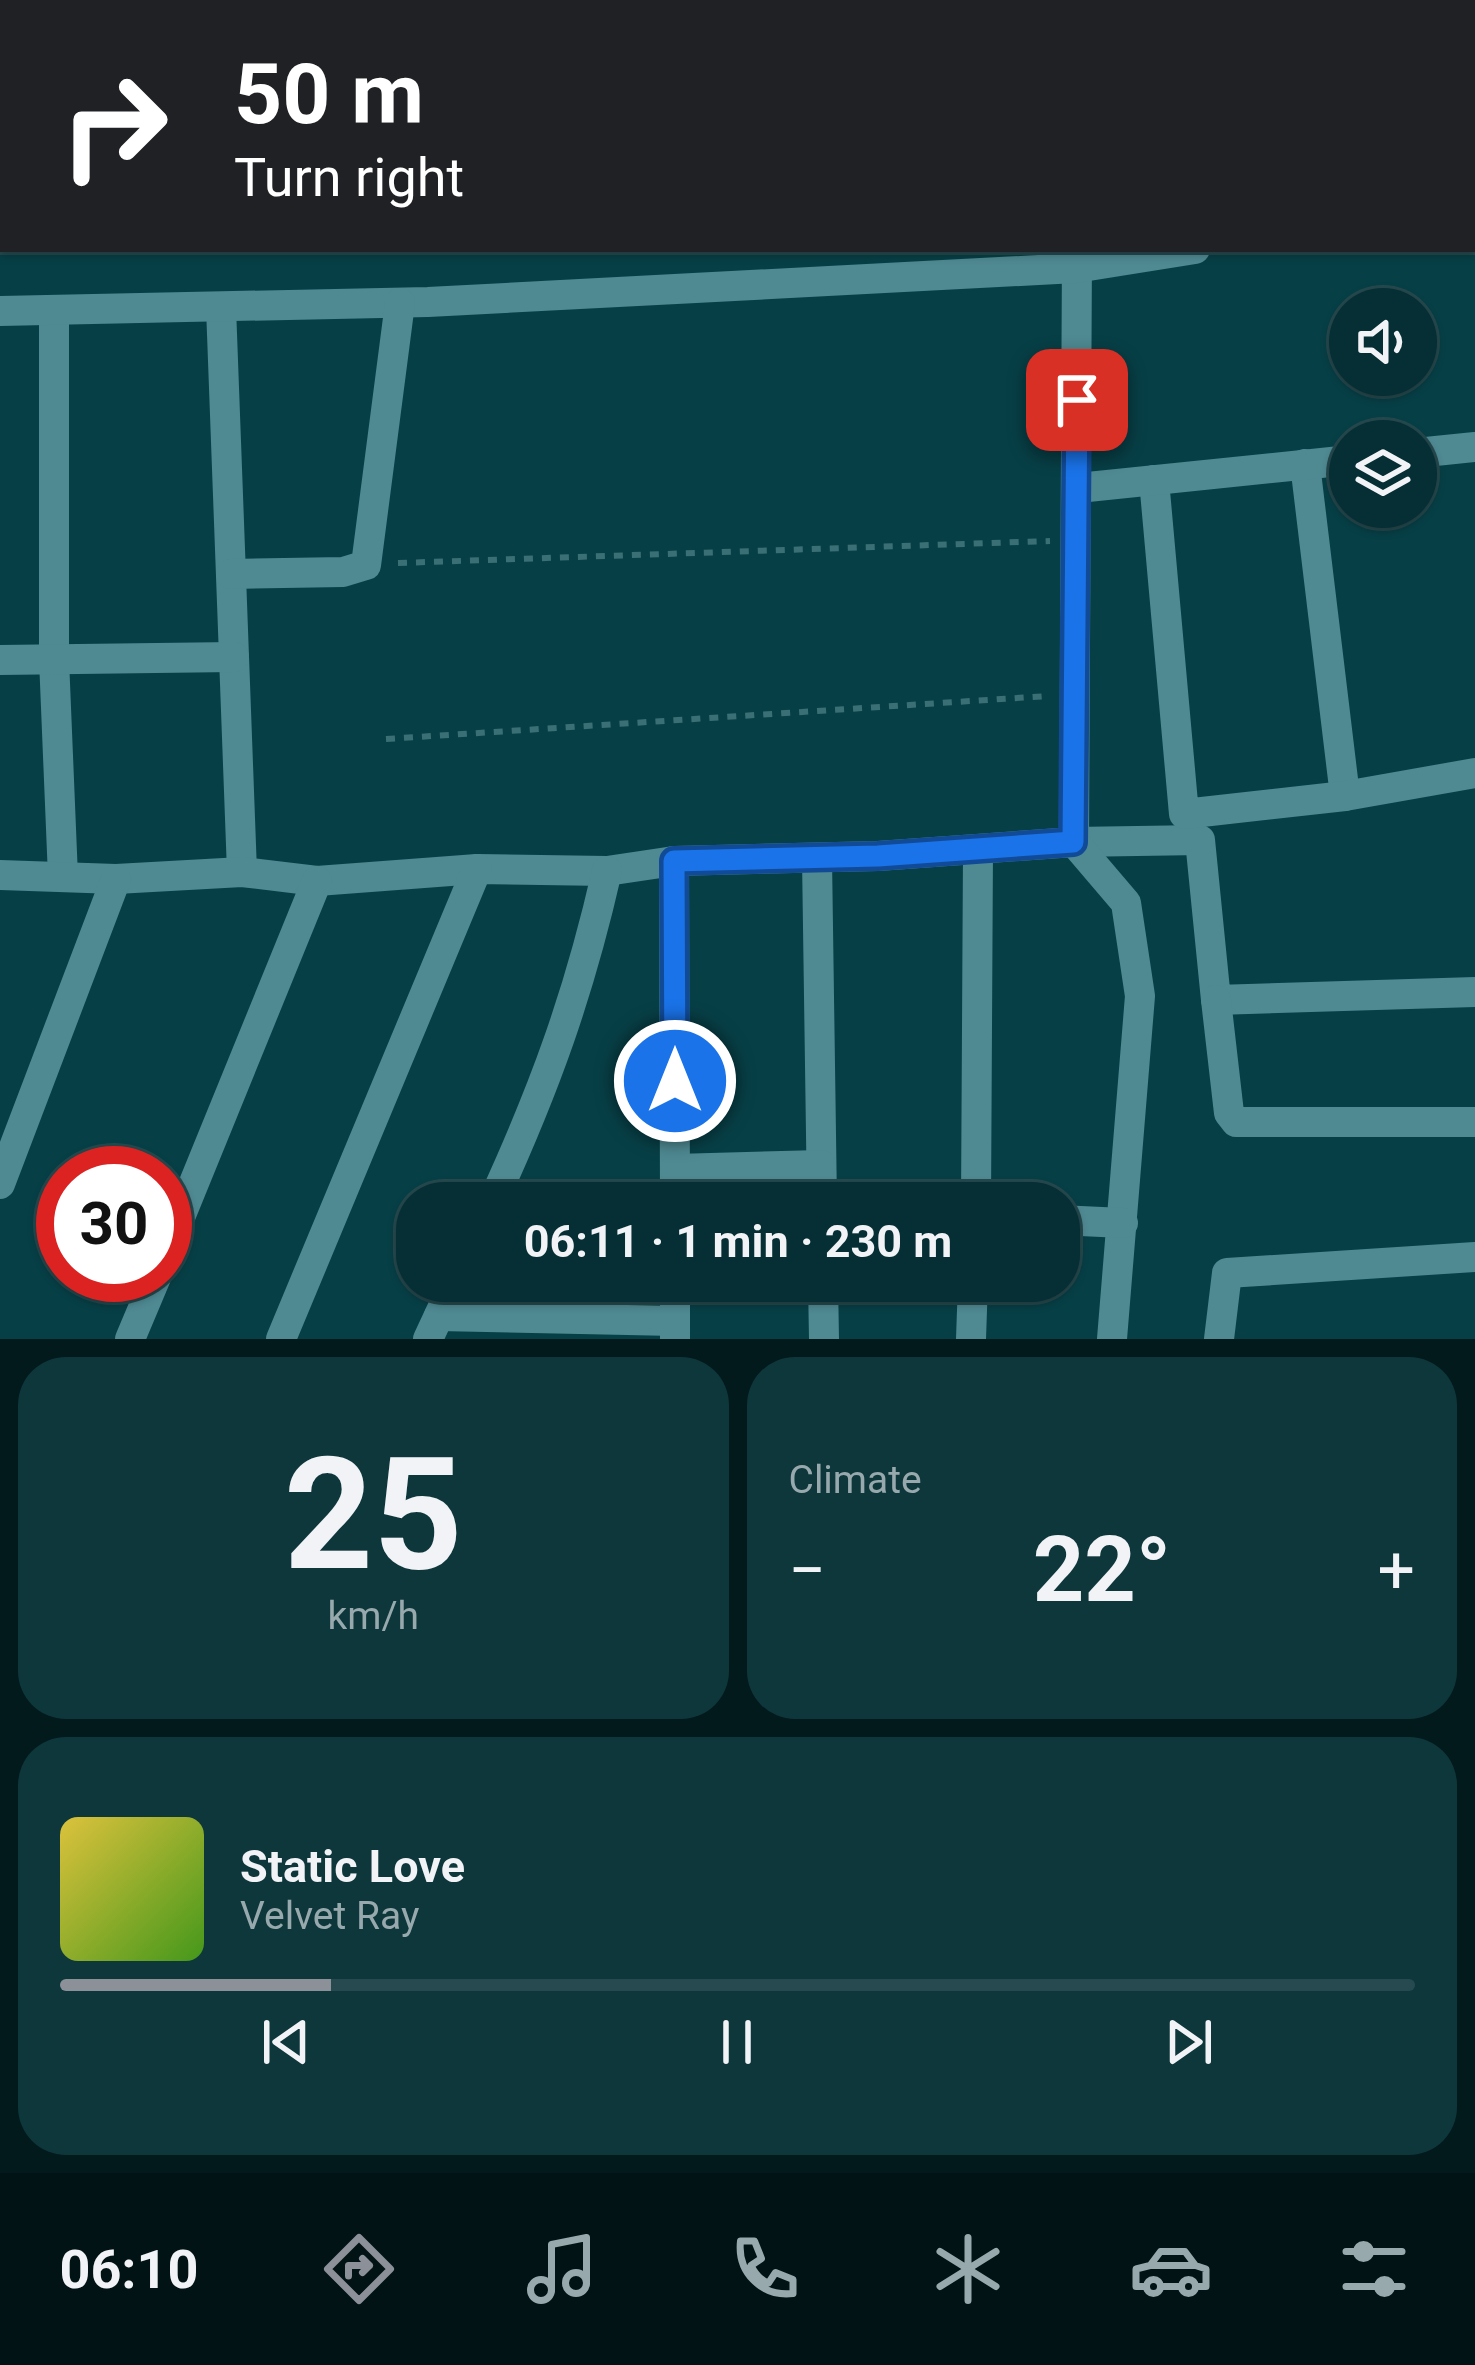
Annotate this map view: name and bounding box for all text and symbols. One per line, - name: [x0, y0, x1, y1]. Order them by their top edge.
- text: 50 m: [234, 45, 424, 144]
- icon: right: [36, 48, 192, 204]
- text: Turn right: [234, 146, 464, 209]
- map controls: [1329, 288, 1437, 528]
- button: sound: [1329, 288, 1437, 396]
- pin: [1026, 349, 1128, 451]
- icon: arrive: [1044, 367, 1110, 433]
- button: layers: [1329, 420, 1437, 528]
- position arrow: [612, 1018, 738, 1144]
- speed limit sign: 30: [36, 1146, 192, 1302]
- text: 06:11 · 1 min · 230 m: [524, 1215, 952, 1268]
- text: 25: [284, 1423, 463, 1606]
- text: Climate: [789, 1457, 922, 1503]
- text: 22°: [1033, 1518, 1171, 1623]
- text: −: [789, 1532, 826, 1609]
- text: +: [1378, 1532, 1415, 1609]
- text: km/h: [327, 1593, 419, 1639]
- text: Static Love: [240, 1840, 465, 1893]
- text: Velvet Ray: [240, 1893, 419, 1939]
- icon: previous: [253, 2009, 319, 2075]
- icon: pause: [704, 2009, 770, 2075]
- icon: next: [1156, 2009, 1222, 2075]
- icon: directions: [317, 2227, 401, 2311]
- icon: music: [520, 2227, 604, 2311]
- icon: phone: [723, 2227, 807, 2311]
- icon: climate: [926, 2227, 1010, 2311]
- icon: car: [1129, 2227, 1213, 2311]
- icon: filters: [1332, 2227, 1416, 2311]
- text: 06:10: [59, 2238, 199, 2301]

